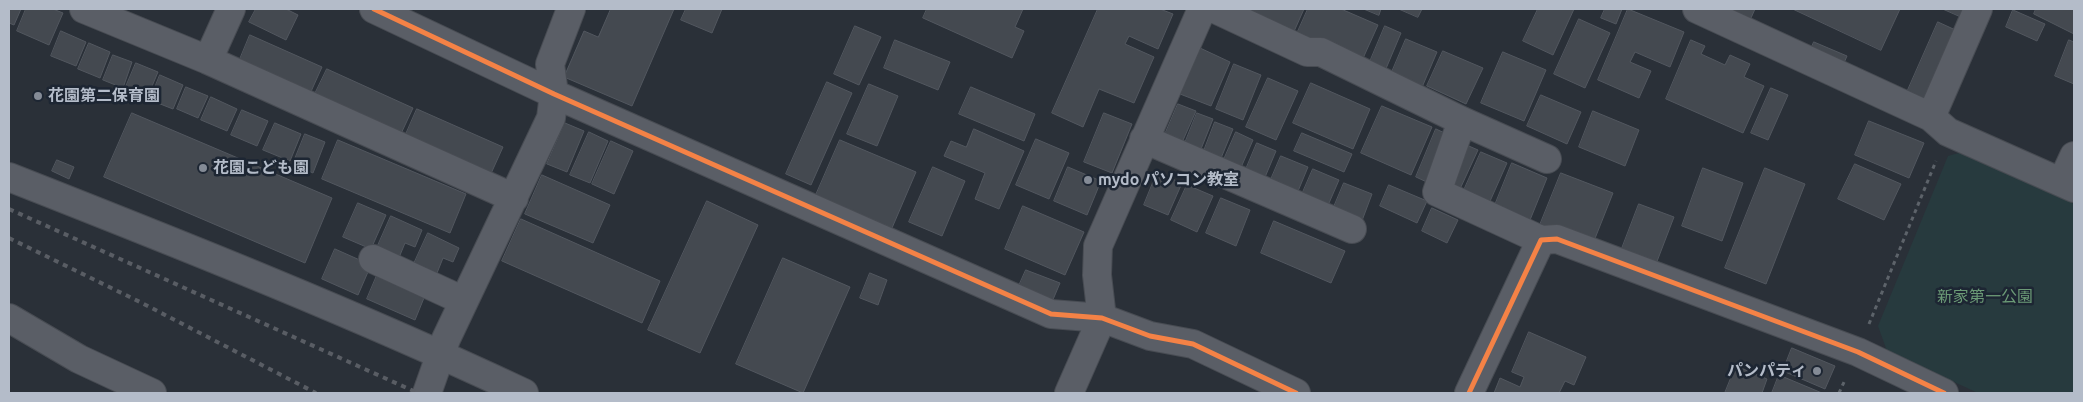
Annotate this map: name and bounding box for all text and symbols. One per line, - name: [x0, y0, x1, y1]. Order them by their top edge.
- place label: 花園第二保育園: [48, 86, 160, 106]
- marker: 花園第二保育園: [32, 90, 44, 102]
- place label: 花園こども園: [213, 158, 309, 178]
- marker: 花園こども園: [197, 162, 209, 174]
- place label: mydo パソコン教室: [1098, 170, 1239, 190]
- marker: mydo パソコン教室: [1082, 174, 1094, 186]
- park label: 新家第一公園: [1937, 287, 2033, 307]
- place label: パンパティ: [1727, 361, 1807, 381]
- marker: パンパティ: [1811, 365, 1823, 377]

